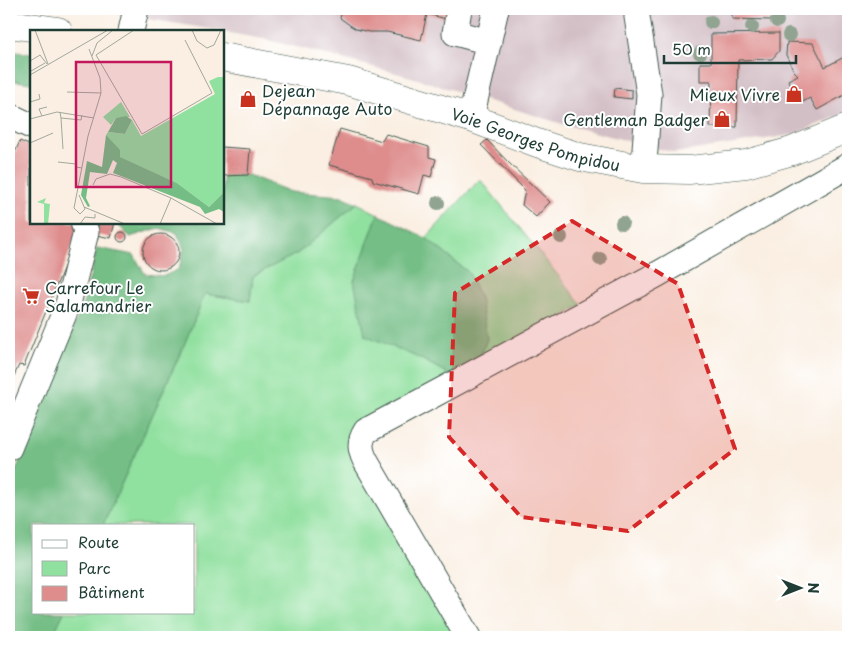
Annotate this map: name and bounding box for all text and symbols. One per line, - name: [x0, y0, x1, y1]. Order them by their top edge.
- inset map: [30, 30, 224, 224]
- scale bar: [664, 32, 797, 64]
- text: 50 m: [672, 37, 711, 60]
- place label: Dejean Dépannage Auto: [262, 78, 392, 120]
- place label: Mieux Vivre: [689, 82, 780, 106]
- shop icon: Mieux Vivre: [784, 84, 804, 104]
- shop icon: Dejean Dépannage Auto: [238, 89, 258, 109]
- street label: Voie Georges Pompidou: [449, 101, 622, 176]
- place label: Gentleman Badger: [563, 107, 709, 131]
- shop icon: Gentleman Badger: [712, 109, 732, 129]
- place label: Carrefour Le Salamandrier: [45, 275, 152, 317]
- supermarket icon: Carrefour Le Salamandrier: [21, 286, 41, 306]
- legend: [32, 524, 195, 614]
- text: Route: [78, 530, 119, 553]
- text: Parc: [78, 556, 111, 579]
- north arrow: [774, 564, 824, 614]
- text: Bâtiment: [78, 580, 145, 603]
- text: N: [803, 582, 824, 594]

